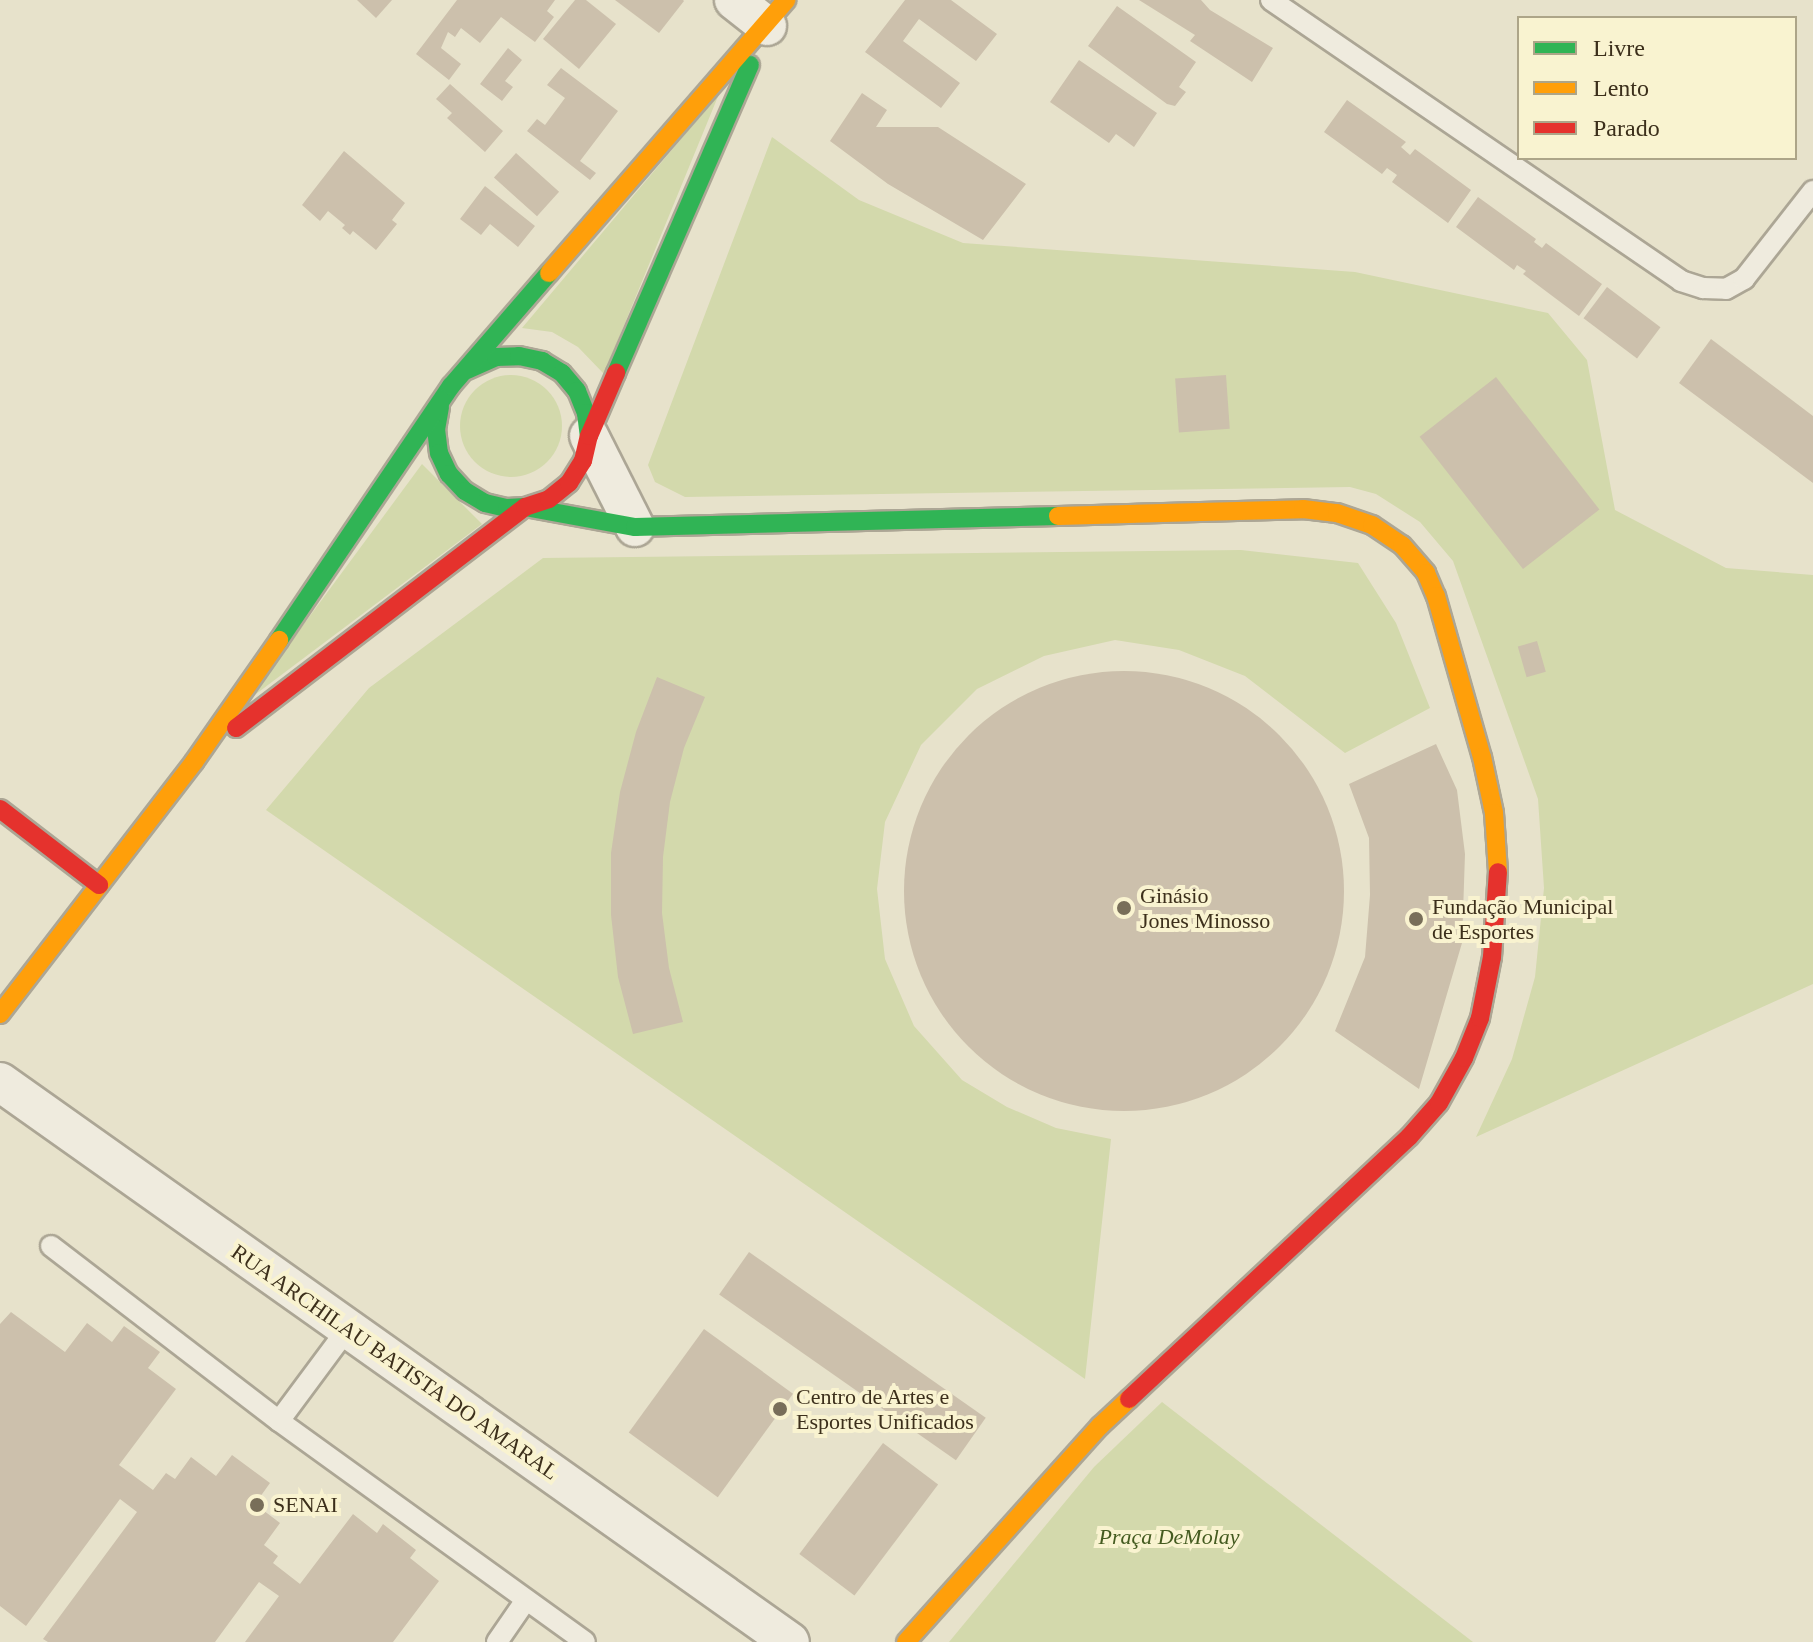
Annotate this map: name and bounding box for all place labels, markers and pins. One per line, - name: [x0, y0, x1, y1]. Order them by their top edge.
- place label: Ginásio Jones Minosso: [1140, 882, 1270, 934]
- place label: Fundação Municipal de Esportes: [1432, 893, 1613, 944]
- marker: Ginásio Jones Minosso: [1115, 899, 1133, 917]
- marker: Fundação Municipal de Esportes: [1407, 910, 1425, 928]
- place label: Centro de Artes e Esportes Unificados: [796, 1383, 974, 1434]
- marker: Centro de Artes e Esportes Unificados: [771, 1400, 789, 1418]
- place label: SENAI: [273, 1492, 338, 1518]
- marker: SENAI: [248, 1496, 266, 1514]

